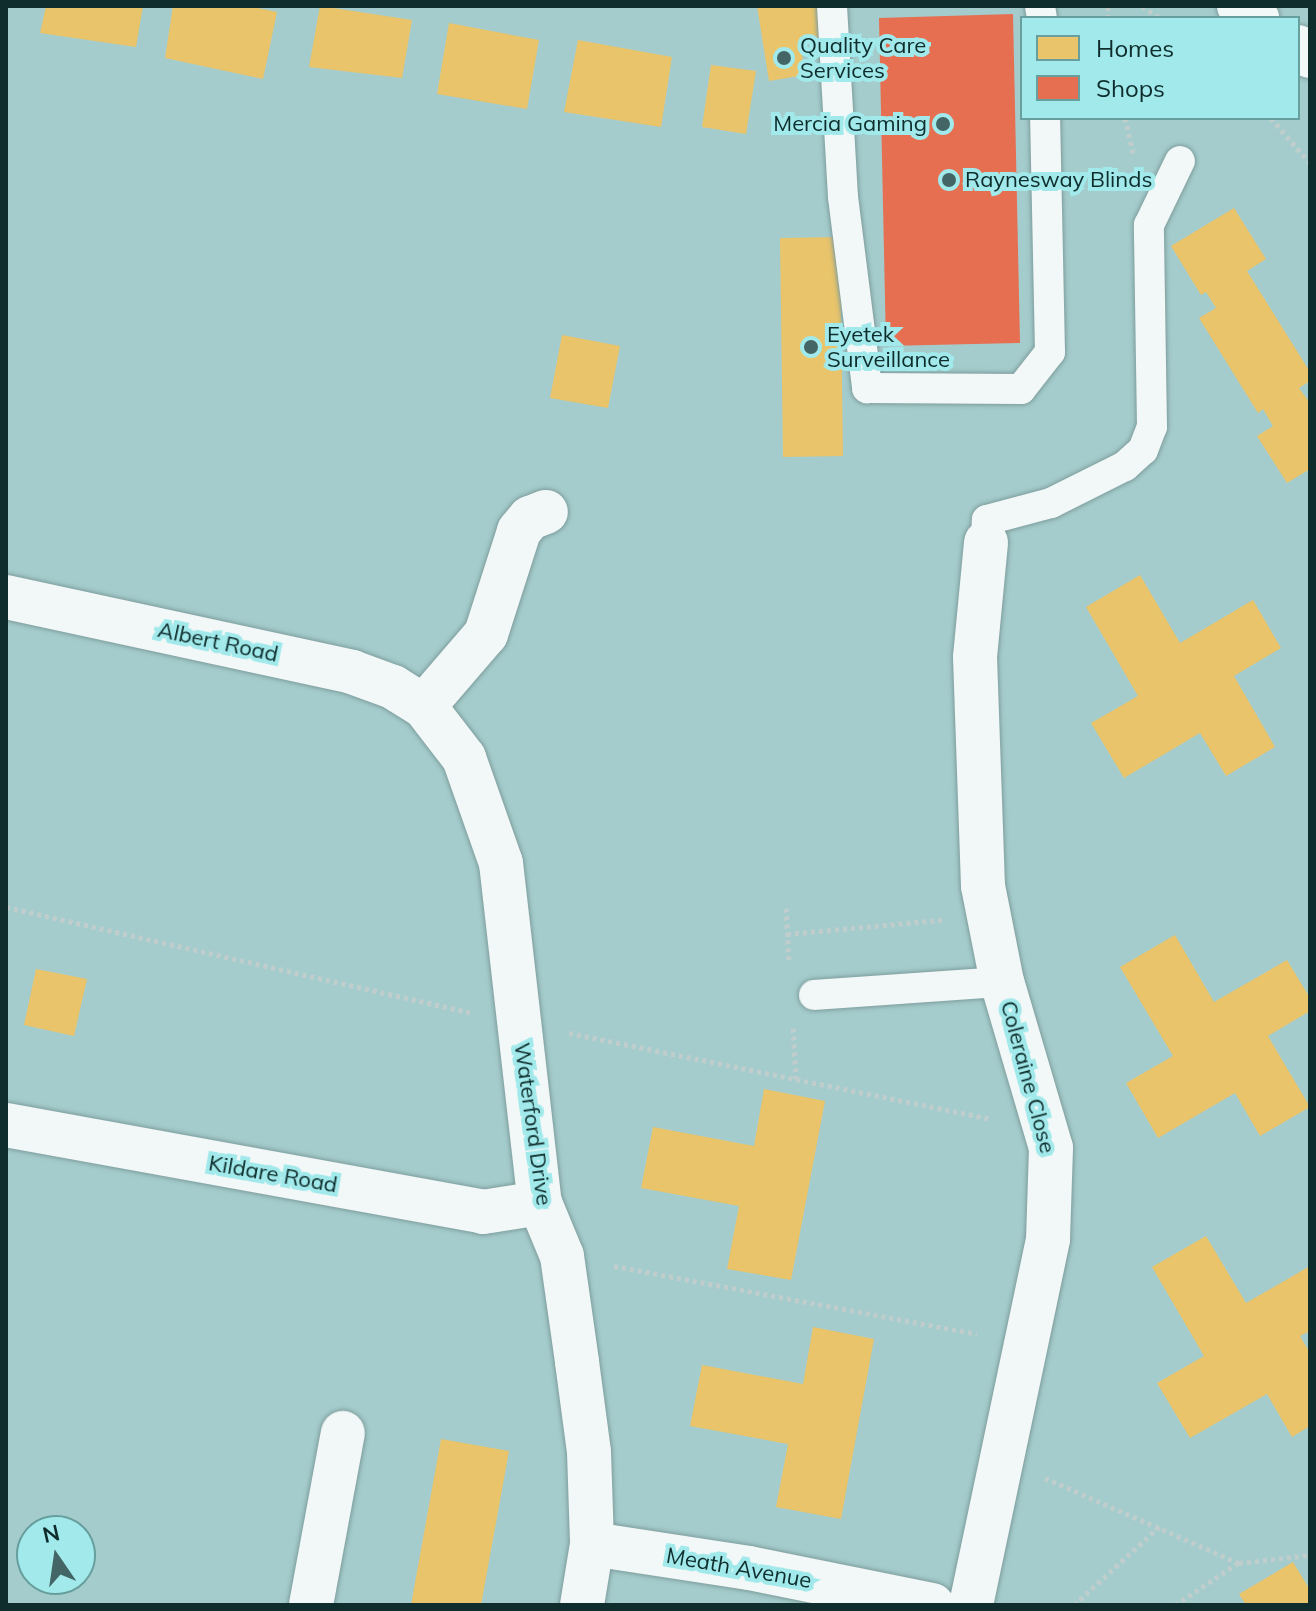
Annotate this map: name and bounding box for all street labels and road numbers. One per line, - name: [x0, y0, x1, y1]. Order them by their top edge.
- street label: Albert Road: [155, 616, 281, 668]
- street label: Coleraine Close: [995, 998, 1061, 1156]
- street label: Waterford Drive: [509, 1041, 557, 1207]
- street label: Kildare Road: [207, 1150, 339, 1198]
- street label: Meath Avenue: [664, 1542, 814, 1594]

